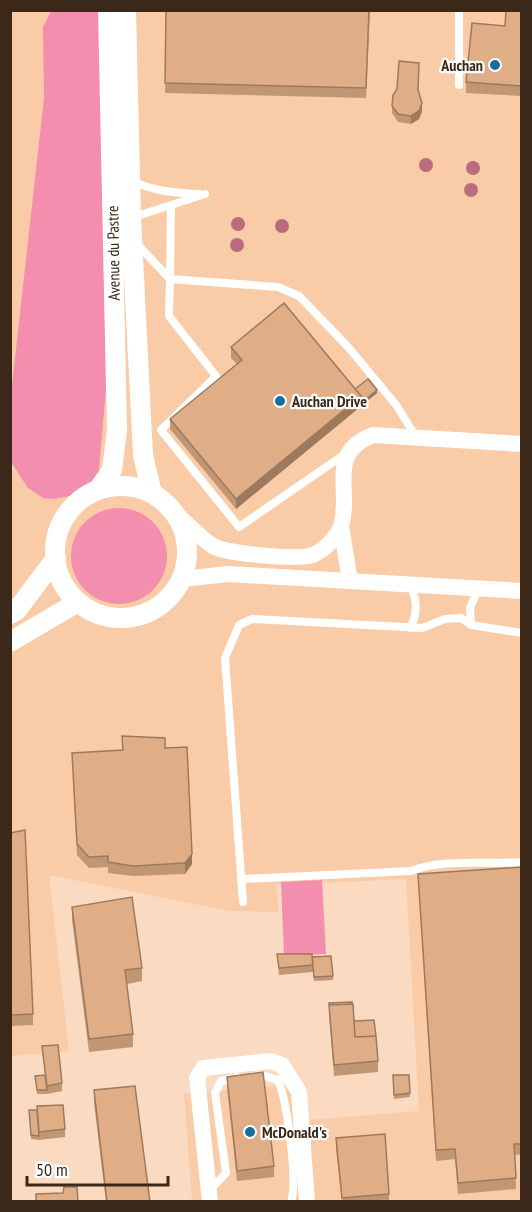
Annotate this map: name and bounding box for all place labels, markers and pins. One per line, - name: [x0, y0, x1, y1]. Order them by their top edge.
- place label: Auchan: [440, 55, 483, 75]
- marker: Auchan: [488, 58, 502, 72]
- place label: Auchan Drive: [291, 391, 367, 411]
- marker: Auchan Drive: [273, 394, 287, 408]
- place label: McDonald's: [262, 1122, 327, 1142]
- marker: McDonald's: [243, 1125, 257, 1139]

